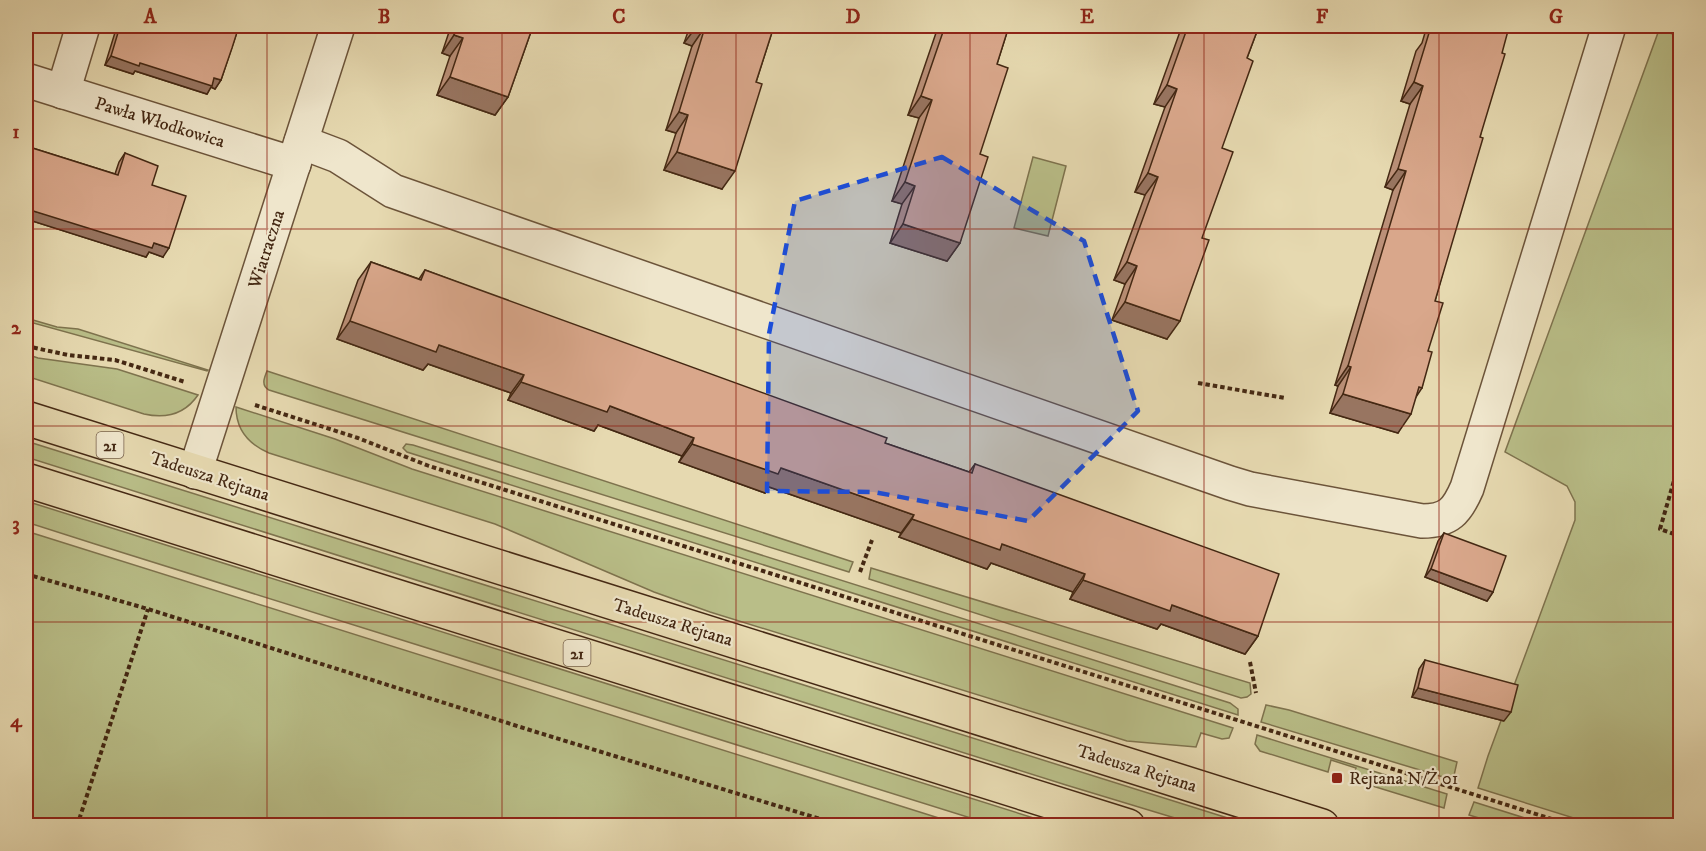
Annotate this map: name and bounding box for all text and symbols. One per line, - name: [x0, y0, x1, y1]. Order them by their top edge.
- text: A: [143, 5, 158, 30]
- text: B: [378, 5, 390, 30]
- text: C: [612, 5, 626, 30]
- text: D: [846, 5, 861, 30]
- text: E: [1080, 5, 1094, 30]
- text: F: [1316, 5, 1329, 30]
- text: G: [1549, 5, 1563, 30]
- street label: Pawła Włodkowica: [92, 93, 228, 153]
- text: 1: [12, 120, 20, 145]
- street label: Wiatraczna: [244, 207, 290, 292]
- text: 2: [11, 316, 22, 341]
- road number: 21: [96, 432, 124, 458]
- street label: Tadeusza Rejtana: [147, 447, 273, 507]
- text: 3: [12, 512, 20, 537]
- street label: Tadeusza Rejtana: [610, 594, 736, 652]
- road number: 21: [564, 640, 590, 666]
- text: 4: [10, 709, 23, 734]
- street label: Tadeusza Rejtana: [1074, 740, 1200, 798]
- place label: Rejtana N/Ż 01: [1349, 768, 1458, 790]
- marker: Rejtana N/Ż 01: [1330, 771, 1344, 785]

